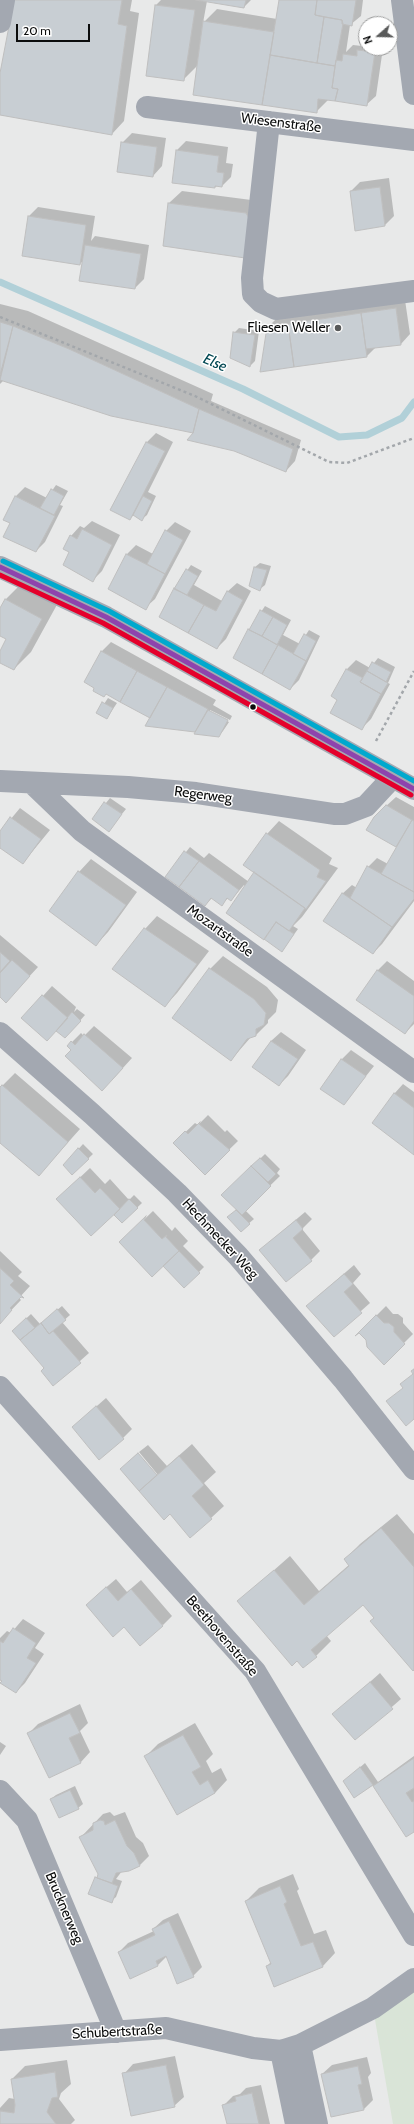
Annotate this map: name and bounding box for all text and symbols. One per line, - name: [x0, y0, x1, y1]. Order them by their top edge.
- scale bar: [18, 16, 92, 42]
- north arrow: [358, 16, 398, 56]
- text: 20 m: [23, 23, 51, 38]
- text: N: [360, 34, 376, 46]
- street label: Wiesenstraße: [240, 110, 322, 136]
- place label: Fliesen Weller: [247, 320, 330, 336]
- marker: Fliesen Weller: [333, 323, 343, 333]
- water label: Else: [200, 350, 230, 376]
- unlabelled marker: [248, 702, 258, 712]
- street label: Regerweg: [173, 783, 233, 807]
- street label: Mozartstraße: [184, 901, 256, 961]
- street label: Hechmecker Weg: [178, 1195, 262, 1283]
- street label: Beethovenstraße: [183, 1592, 261, 1680]
- street label: Brucknerweg: [41, 1870, 87, 1946]
- street label: Schubertstraße: [71, 2021, 163, 2043]

